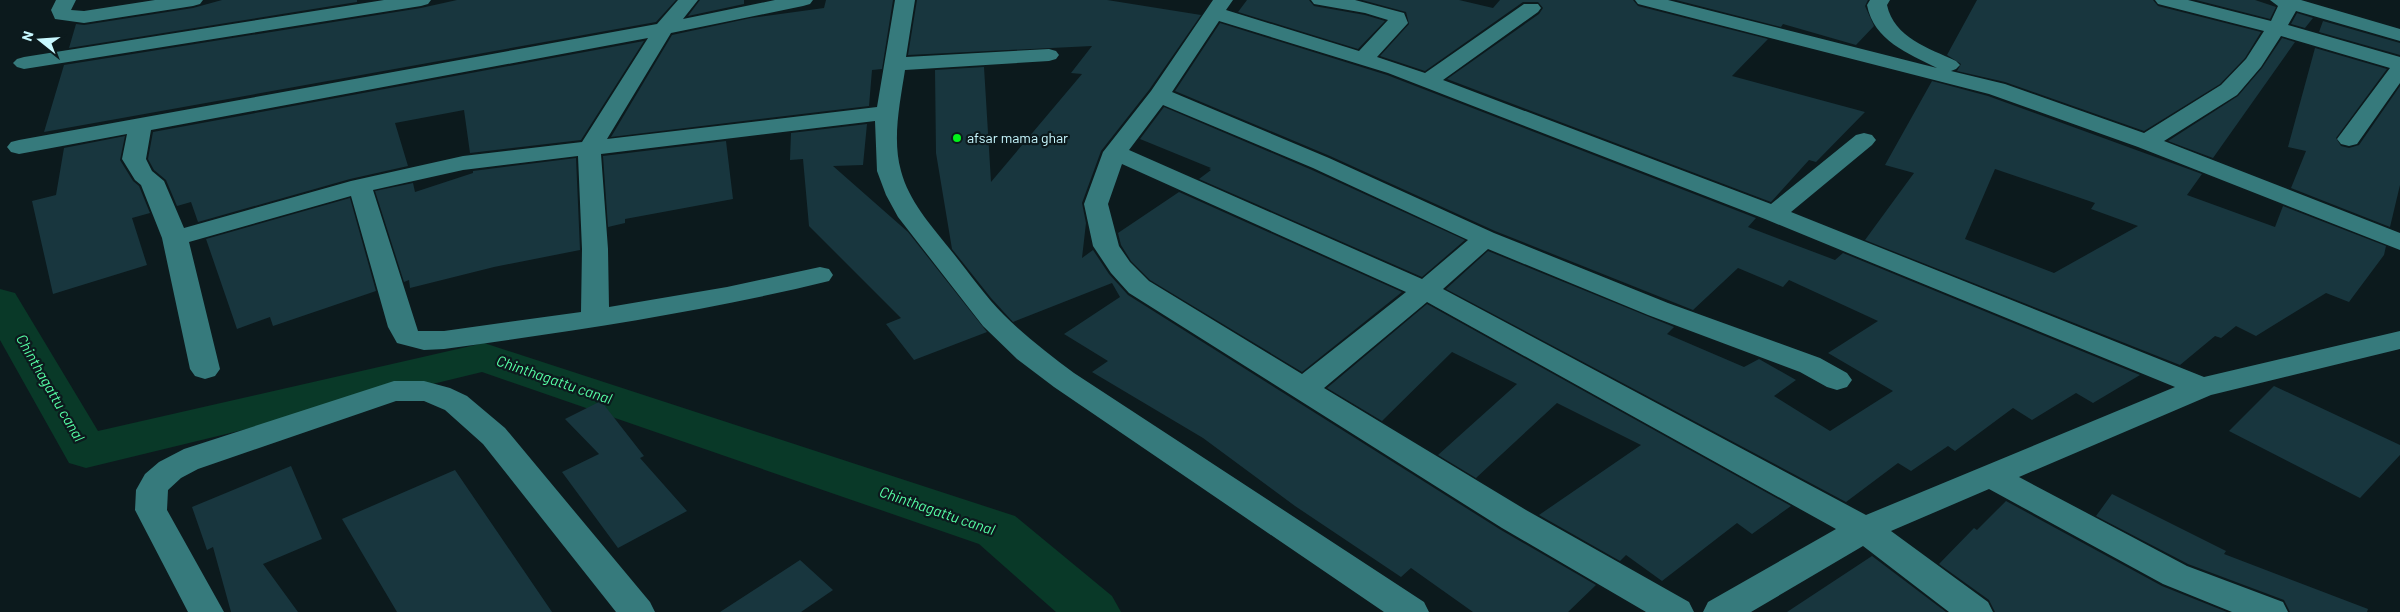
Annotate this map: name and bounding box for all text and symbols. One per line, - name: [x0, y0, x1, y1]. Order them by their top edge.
- north arrow: [15, 15, 65, 65]
- text: N: [18, 29, 37, 43]
- place label: afsar mama ghar: [967, 129, 1068, 146]
- marker: afsar mama ghar: [951, 132, 963, 144]
- water label: Chinthagattu canal: [13, 331, 89, 445]
- water label: Chinthagattu canal: [494, 351, 615, 407]
- water label: Chinthagattu canal: [877, 482, 998, 538]

